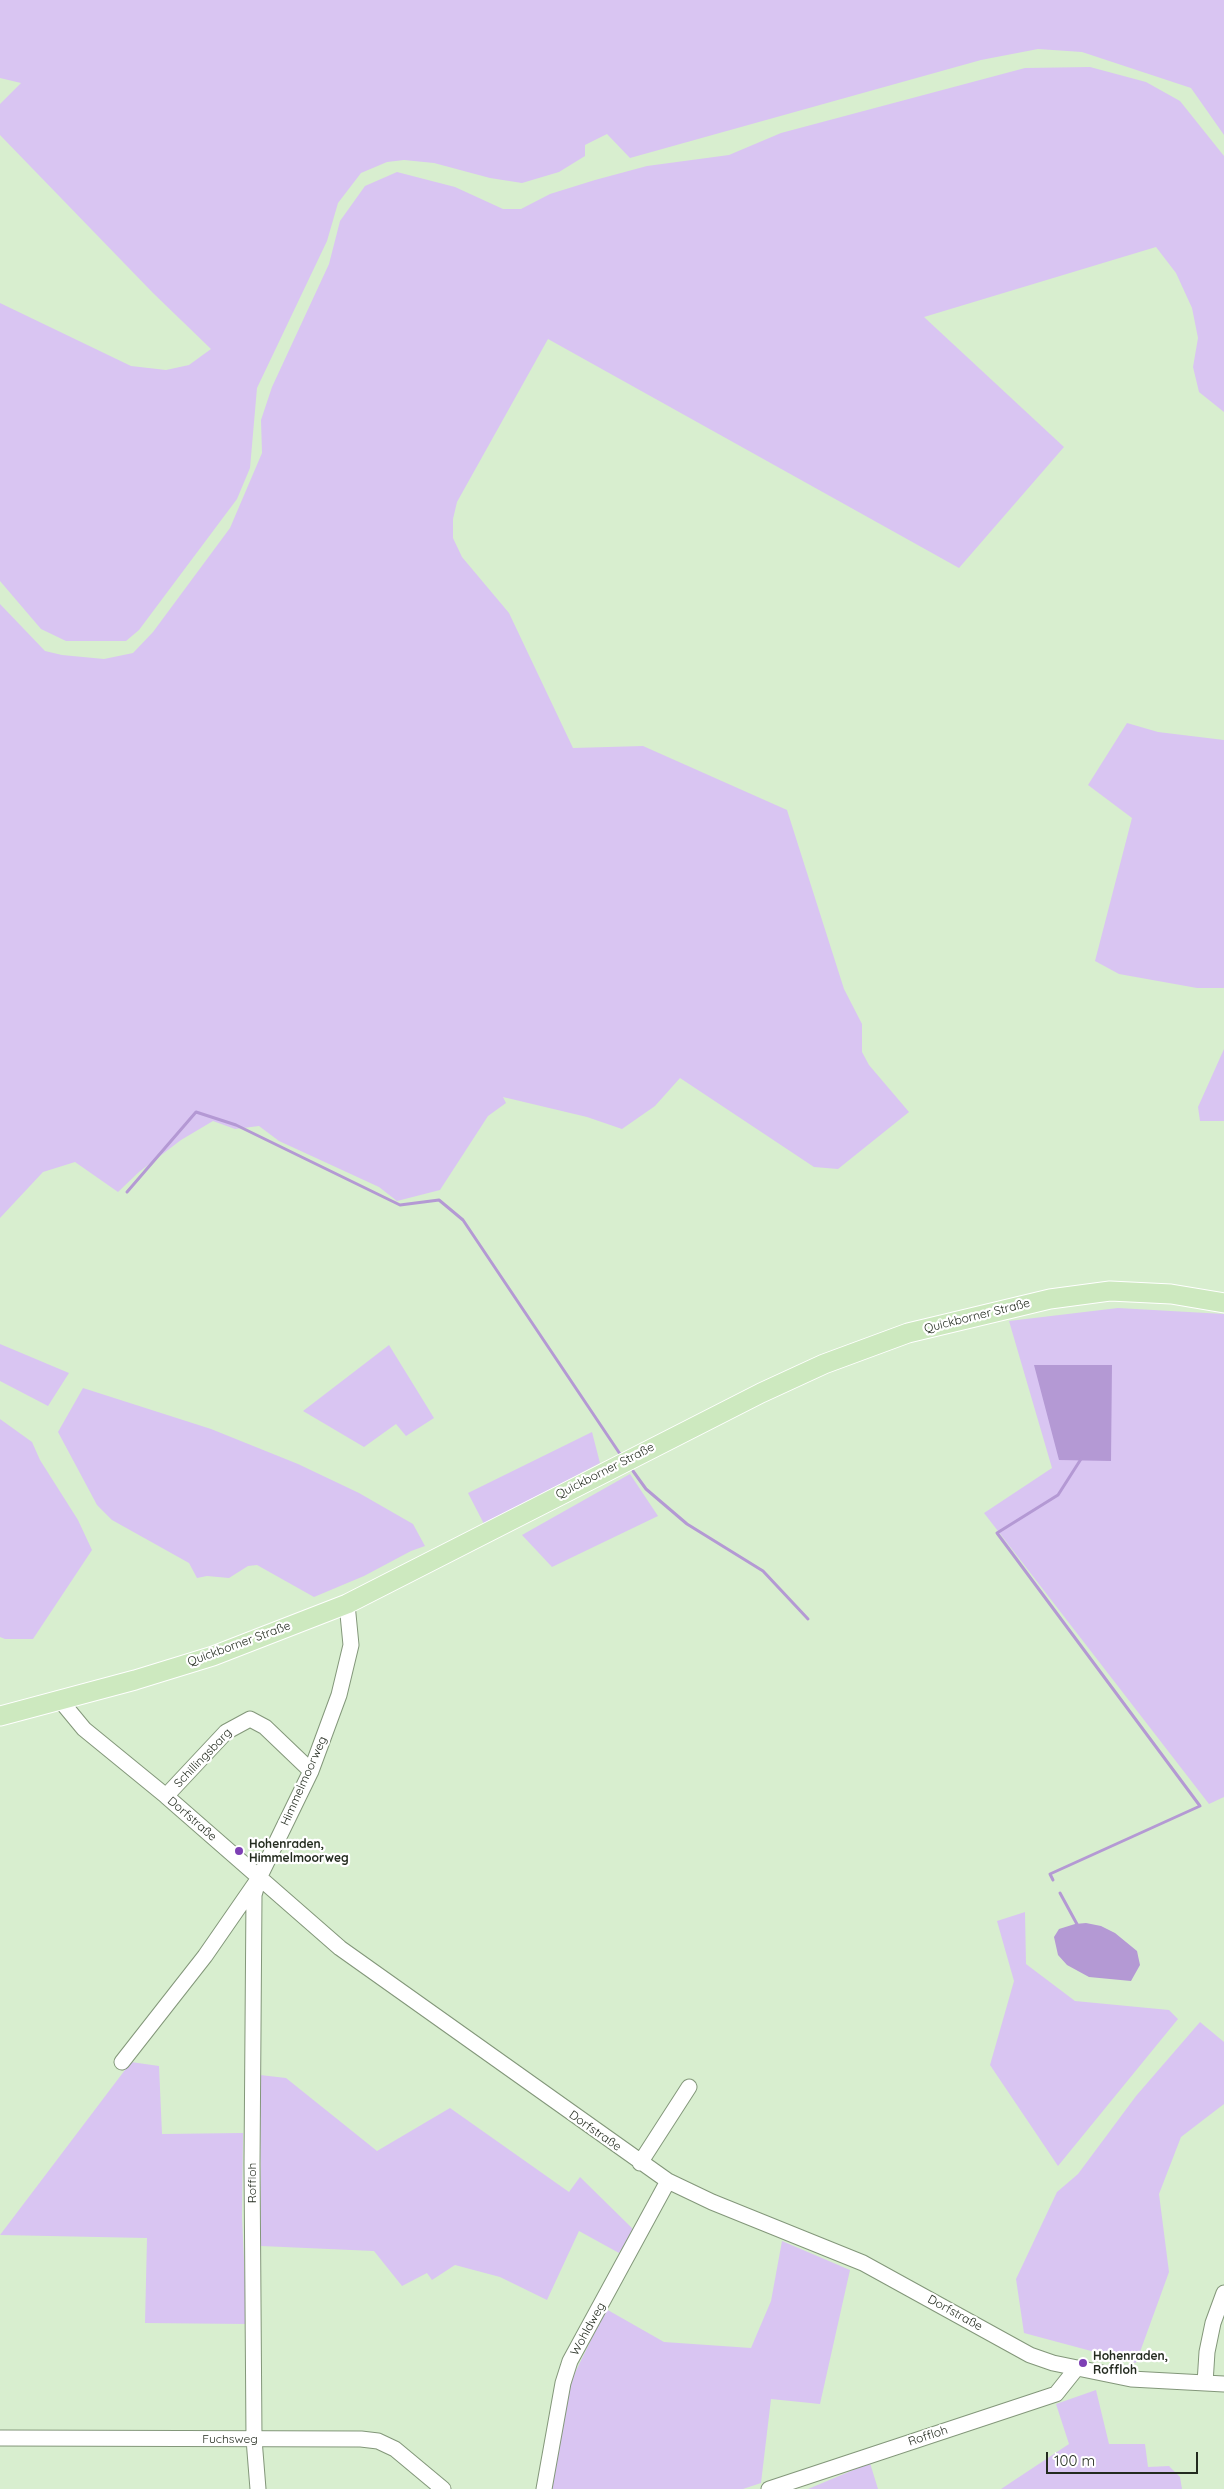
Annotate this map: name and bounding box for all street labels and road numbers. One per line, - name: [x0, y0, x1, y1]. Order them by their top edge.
- street label: Quickborner Straße: [923, 1296, 1031, 1336]
- street label: Quickborner Straße: [553, 1440, 657, 1502]
- street label: Quickborner Straße: [185, 1619, 293, 1669]
- street label: Schillingsbarg: [171, 1725, 235, 1791]
- street label: Himmelmoorweg: [278, 1734, 330, 1828]
- street label: Dorfstraße: [164, 1794, 220, 1844]
- street label: Dorfstraße: [566, 2108, 624, 2154]
- street label: Roffloh: [245, 2163, 259, 2203]
- street label: Dorfstraße: [925, 2292, 985, 2334]
- street label: Wohldweg: [567, 2300, 609, 2358]
- street label: Roffloh: [906, 2423, 950, 2449]
- street label: Fuchsweg: [202, 2432, 258, 2446]

